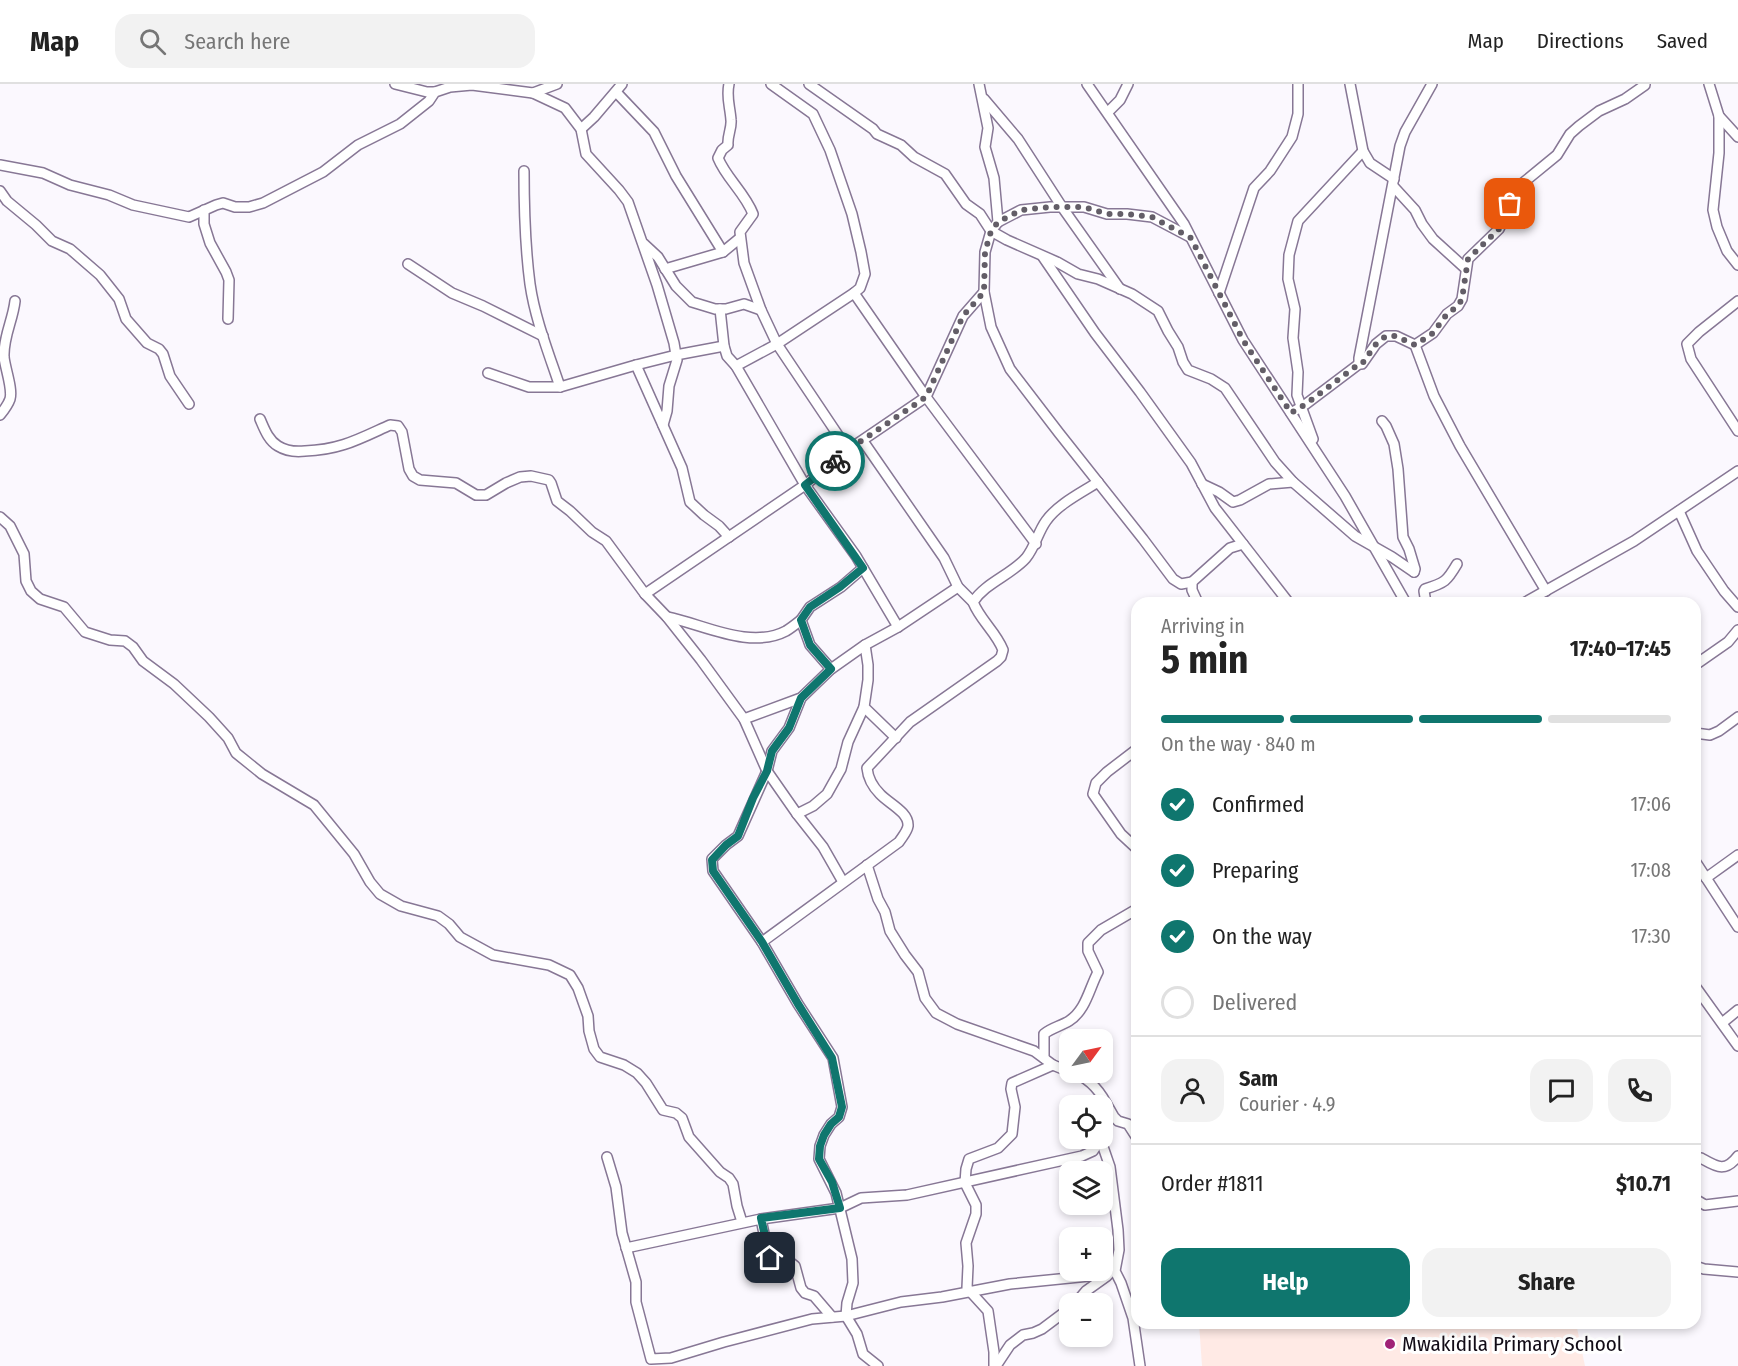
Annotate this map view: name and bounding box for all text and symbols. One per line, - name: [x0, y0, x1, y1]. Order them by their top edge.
- search box: [115, 14, 535, 68]
- text: Map: [30, 25, 79, 58]
- icon: search: [136, 25, 169, 58]
- text: Search here: [184, 28, 290, 55]
- text: Map: [1467, 28, 1504, 54]
- text: Directions: [1537, 28, 1624, 54]
- text: Saved: [1657, 28, 1708, 54]
- pin: [1484, 178, 1535, 229]
- icon: bag: [1493, 187, 1526, 220]
- courier: [805, 431, 865, 491]
- icon: bike: [819, 445, 852, 478]
- text: Arriving in: [1161, 614, 1245, 638]
- text: 17:40–17:45: [1570, 635, 1671, 662]
- text: 5 min: [1161, 637, 1249, 683]
- text: On the way · 840 m: [1161, 732, 1316, 756]
- icon: check: [1161, 788, 1194, 821]
- text: Confirmed: [1212, 791, 1305, 818]
- text: 17:06: [1631, 792, 1671, 816]
- icon: check: [1161, 854, 1194, 887]
- text: Preparing: [1212, 857, 1298, 884]
- text: 17:08: [1630, 858, 1671, 882]
- icon: check: [1161, 920, 1194, 953]
- text: On the way: [1212, 923, 1312, 950]
- text: 17:30: [1631, 924, 1671, 948]
- text: Delivered: [1212, 989, 1297, 1016]
- north arrow: [1059, 1029, 1113, 1083]
- map controls: [1059, 1029, 1113, 1347]
- button: person: [1161, 1059, 1224, 1122]
- button: chat: [1530, 1059, 1593, 1122]
- button: phone: [1608, 1059, 1671, 1122]
- text: Sam: [1239, 1065, 1278, 1092]
- text: Courier · 4.9: [1239, 1092, 1335, 1116]
- button: locate: [1059, 1095, 1113, 1149]
- button: layers: [1059, 1161, 1113, 1215]
- text: Order #1811: [1161, 1170, 1264, 1197]
- text: $10.71: [1616, 1170, 1671, 1197]
- button: +: [1059, 1227, 1113, 1281]
- pin: [744, 1232, 795, 1283]
- icon: home: [753, 1241, 786, 1274]
- button: Help: [1161, 1248, 1410, 1317]
- button: Share: [1422, 1248, 1671, 1317]
- button: −: [1059, 1293, 1113, 1347]
- place label: Mwakidila Primary School: [1402, 1331, 1623, 1357]
- marker: Mwakidila Primary School: [1383, 1337, 1397, 1351]

